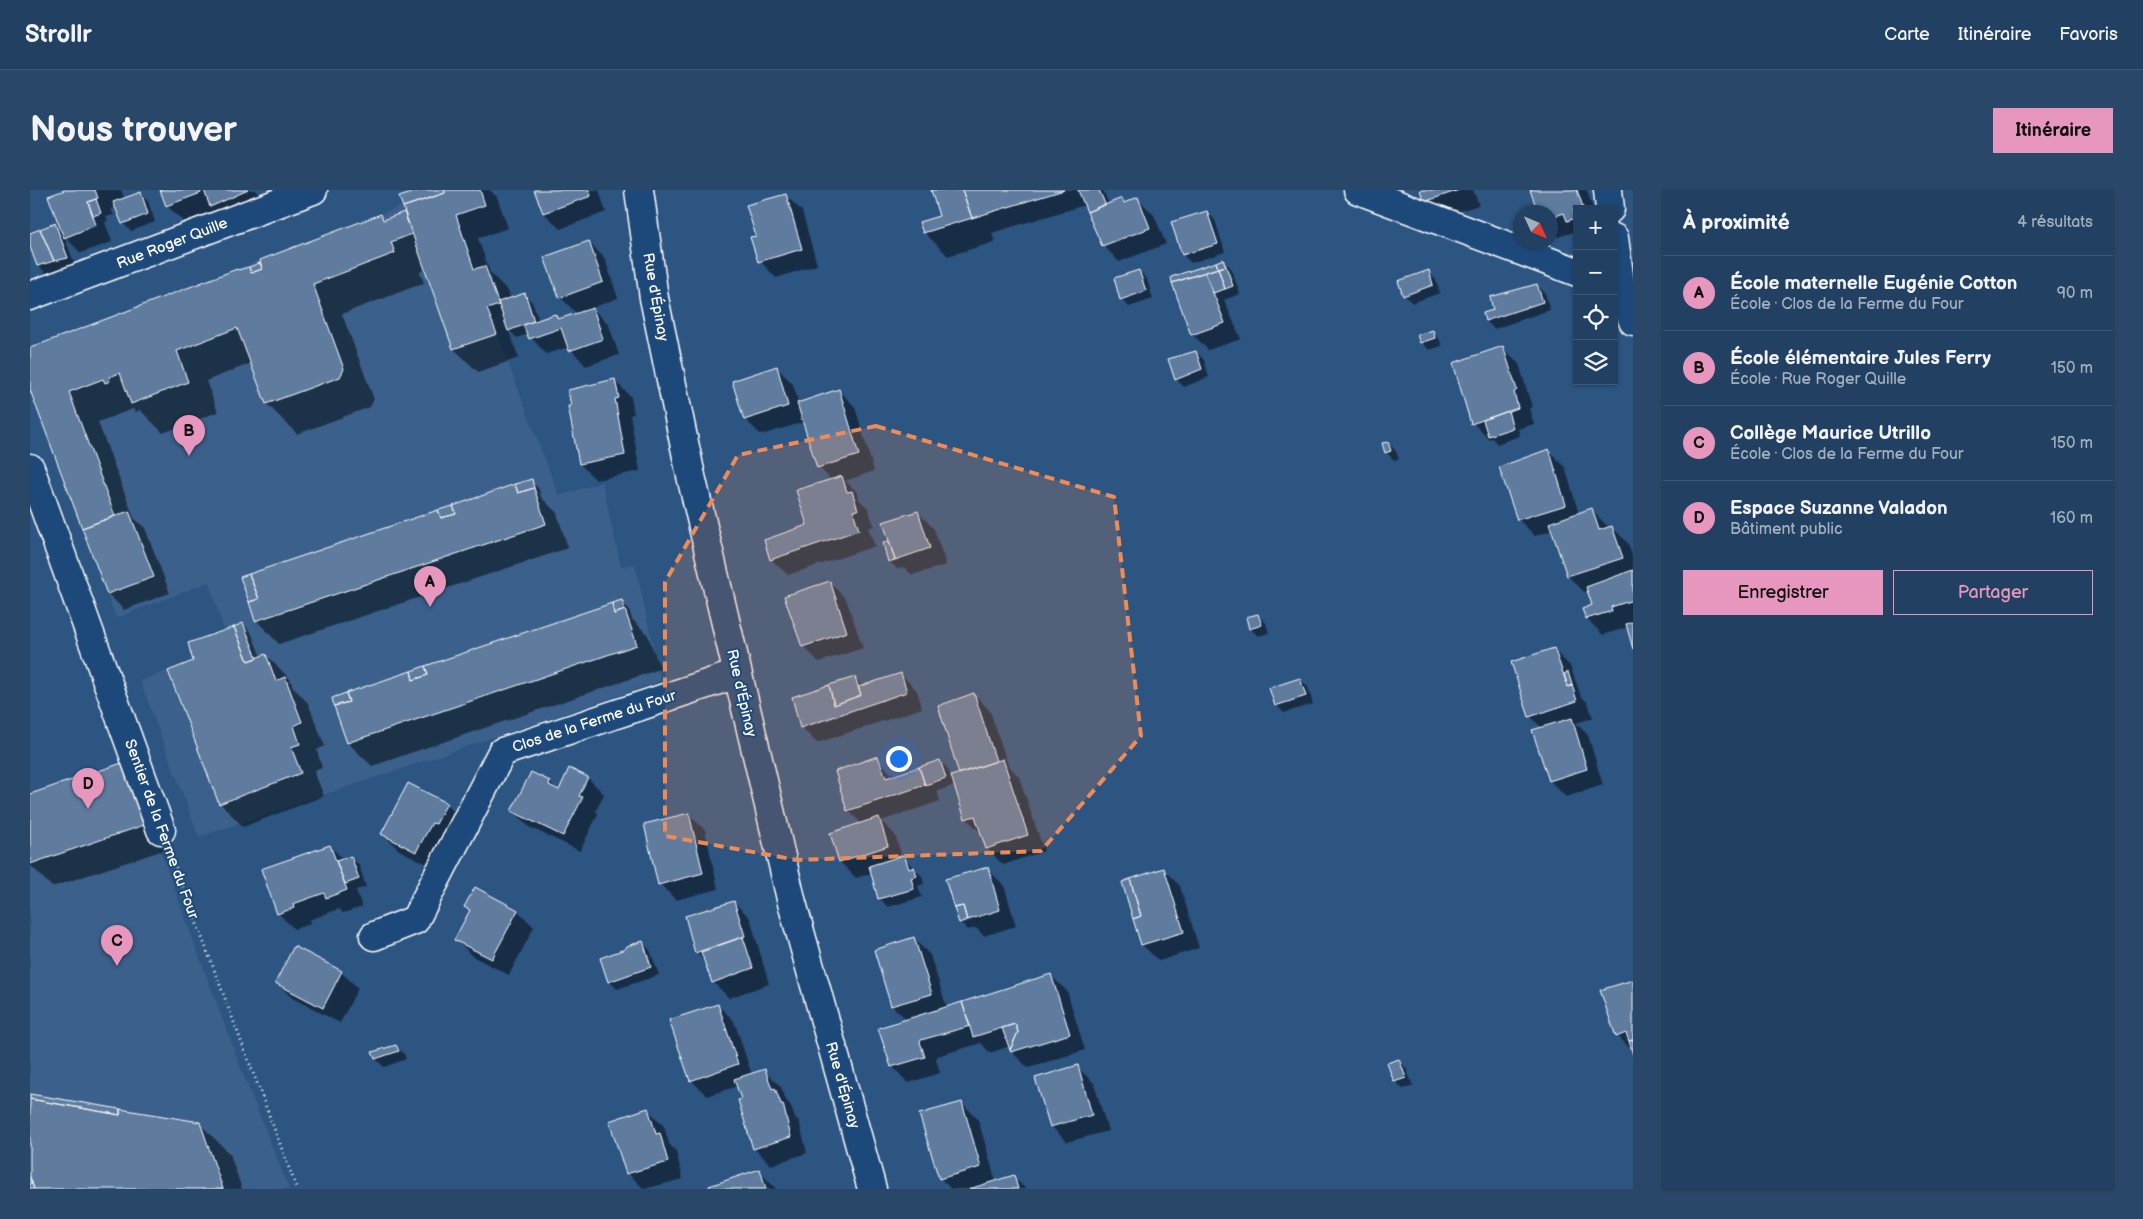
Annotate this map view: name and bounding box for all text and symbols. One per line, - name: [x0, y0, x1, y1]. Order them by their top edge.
- text: Strollr: [25, 20, 92, 49]
- text: Carte: [1884, 24, 1930, 45]
- text: Itinéraire: [1958, 24, 2031, 45]
- text: Favoris: [2059, 24, 2118, 45]
- button: Itinéraire: [1993, 108, 2113, 153]
- text: Nous trouver: [30, 109, 237, 152]
- north arrow: [1513, 205, 1558, 250]
- map controls: [1573, 205, 1618, 385]
- button: +: [1573, 205, 1618, 250]
- text: À proximité: [1683, 210, 1790, 235]
- text: 4 résultats: [2017, 213, 2093, 232]
- street label: Rue Roger Quille: [114, 214, 230, 273]
- button: −: [1573, 250, 1618, 295]
- street label: Rue d'Épinay: [638, 251, 673, 343]
- text: École maternelle Eugénie Cotton: [1730, 272, 2017, 295]
- text: A: [1694, 284, 1704, 303]
- text: 90 m: [2057, 284, 2093, 303]
- button: locate: [1573, 295, 1618, 340]
- text: École · Clos de la Ferme du Four: [1730, 295, 1964, 314]
- button: layers: [1573, 340, 1618, 385]
- text: École élémentaire Jules Ferry: [1730, 347, 1991, 370]
- text: B: [1693, 359, 1705, 378]
- text: 150 m: [2051, 359, 2093, 378]
- text: École · Rue Roger Quille: [1730, 370, 1906, 389]
- pin: B: [173, 415, 205, 456]
- text: Collège Maurice Utrillo: [1730, 422, 1931, 445]
- text: C: [1693, 434, 1705, 453]
- text: 150 m: [2051, 434, 2093, 453]
- text: École · Clos de la Ferme du Four: [1730, 445, 1964, 464]
- text: Espace Suzanne Valadon: [1730, 497, 1948, 520]
- text: D: [1693, 509, 1705, 528]
- text: 160 m: [2050, 509, 2093, 528]
- text: Bâtiment public: [1730, 520, 1843, 539]
- pin: A: [414, 566, 446, 607]
- button: Enregistrer: [1683, 570, 1883, 615]
- button: Partager: [1893, 570, 2093, 615]
- street label: Rue d'Épinay: [722, 647, 761, 739]
- street label: Clos de la Ferme du Four: [510, 686, 679, 757]
- street label: Sentier de la Ferme du Four: [120, 737, 203, 922]
- your location: [886, 746, 912, 772]
- pin: D: [72, 768, 104, 809]
- pin: C: [101, 925, 133, 966]
- street label: Rue d'Épinay: [821, 1040, 864, 1131]

